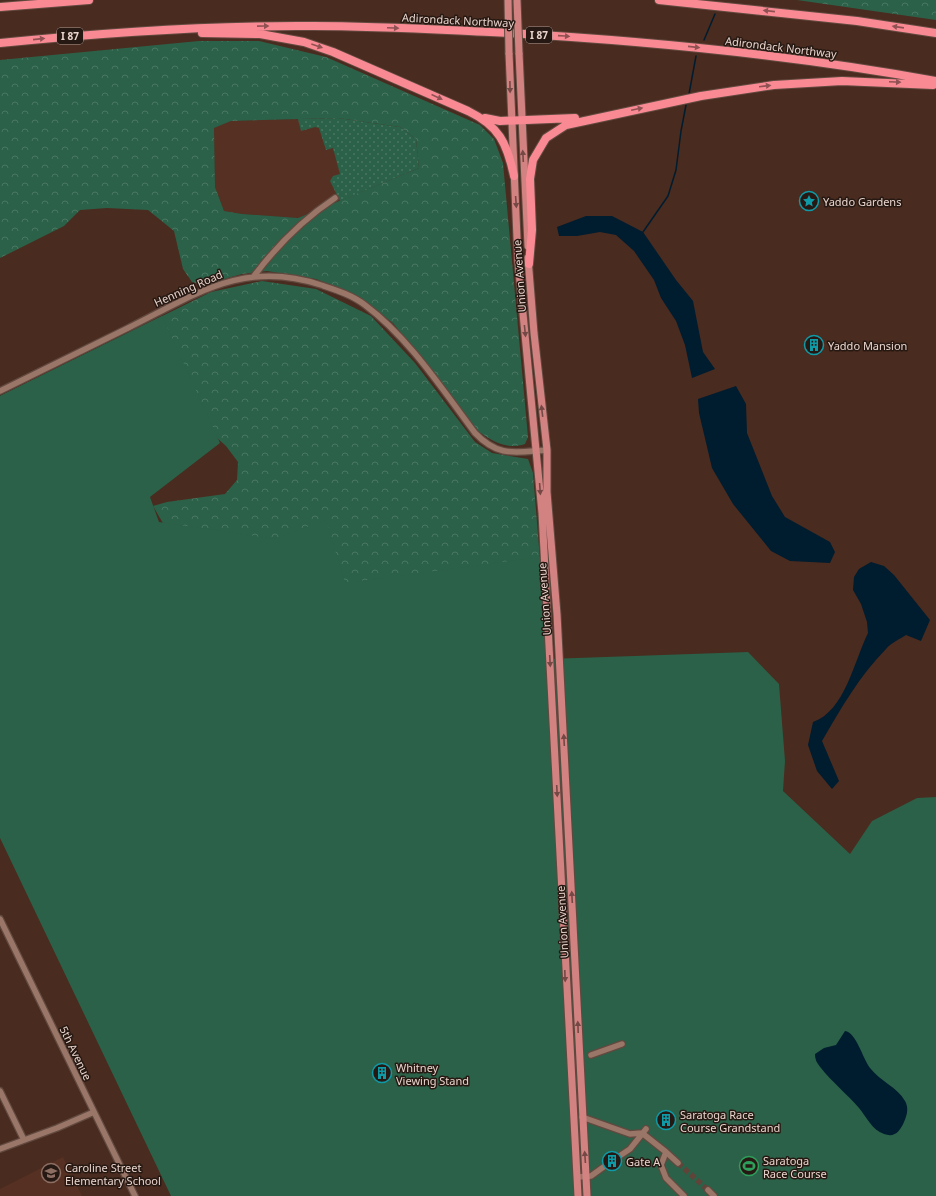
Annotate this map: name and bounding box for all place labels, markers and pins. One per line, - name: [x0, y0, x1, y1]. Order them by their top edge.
- place icon: Yaddo Gardens: [798, 190, 820, 212]
- place label: Yaddo Gardens: [823, 194, 901, 209]
- building icon: Yaddo Mansion: [803, 334, 825, 356]
- place label: Yaddo Mansion: [828, 338, 907, 353]
- place label: Whitney Viewing Stand: [396, 1060, 469, 1088]
- building icon: Whitney Viewing Stand: [371, 1062, 393, 1084]
- place label: Saratoga Race Course Grandstand: [680, 1107, 780, 1135]
- building icon: Saratoga Race Course Grandstand: [655, 1109, 677, 1131]
- building icon: Gate A: [601, 1150, 623, 1172]
- place label: Saratoga Race Course: [763, 1153, 827, 1181]
- place label: Gate A: [626, 1154, 661, 1169]
- sports icon: Saratoga Race Course: [738, 1155, 760, 1177]
- place label: Caroline Street Elementary School: [65, 1160, 161, 1188]
- school or university icon: Caroline Street Elementary School: [40, 1162, 62, 1184]

